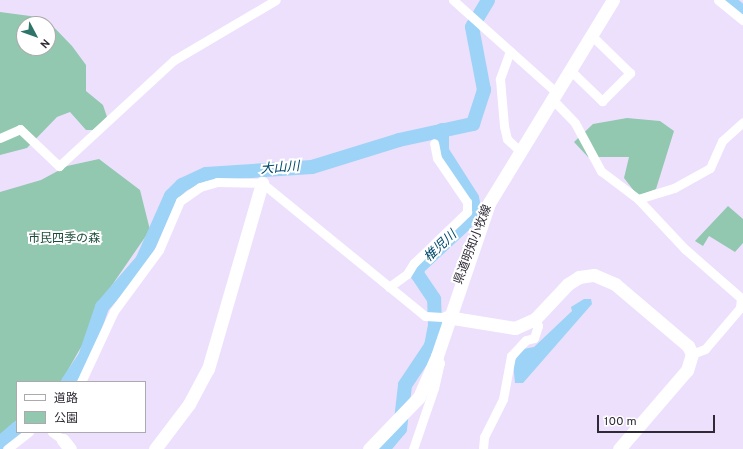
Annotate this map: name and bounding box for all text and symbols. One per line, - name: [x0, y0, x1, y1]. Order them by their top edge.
- north arrow: [16, 16, 56, 56]
- text: N: [36, 36, 52, 51]
- water label: 大山川: [260, 160, 300, 178]
- street label: 県道明知小牧線: [452, 203, 496, 287]
- water label: 椎児川: [421, 228, 461, 266]
- park label: 市民四季の森: [28, 233, 100, 247]
- legend: [16, 381, 146, 433]
- text: 道路: [54, 391, 78, 407]
- scale bar: [599, 407, 717, 433]
- text: 公園: [54, 411, 78, 427]
- text: 100 m: [604, 414, 637, 430]

